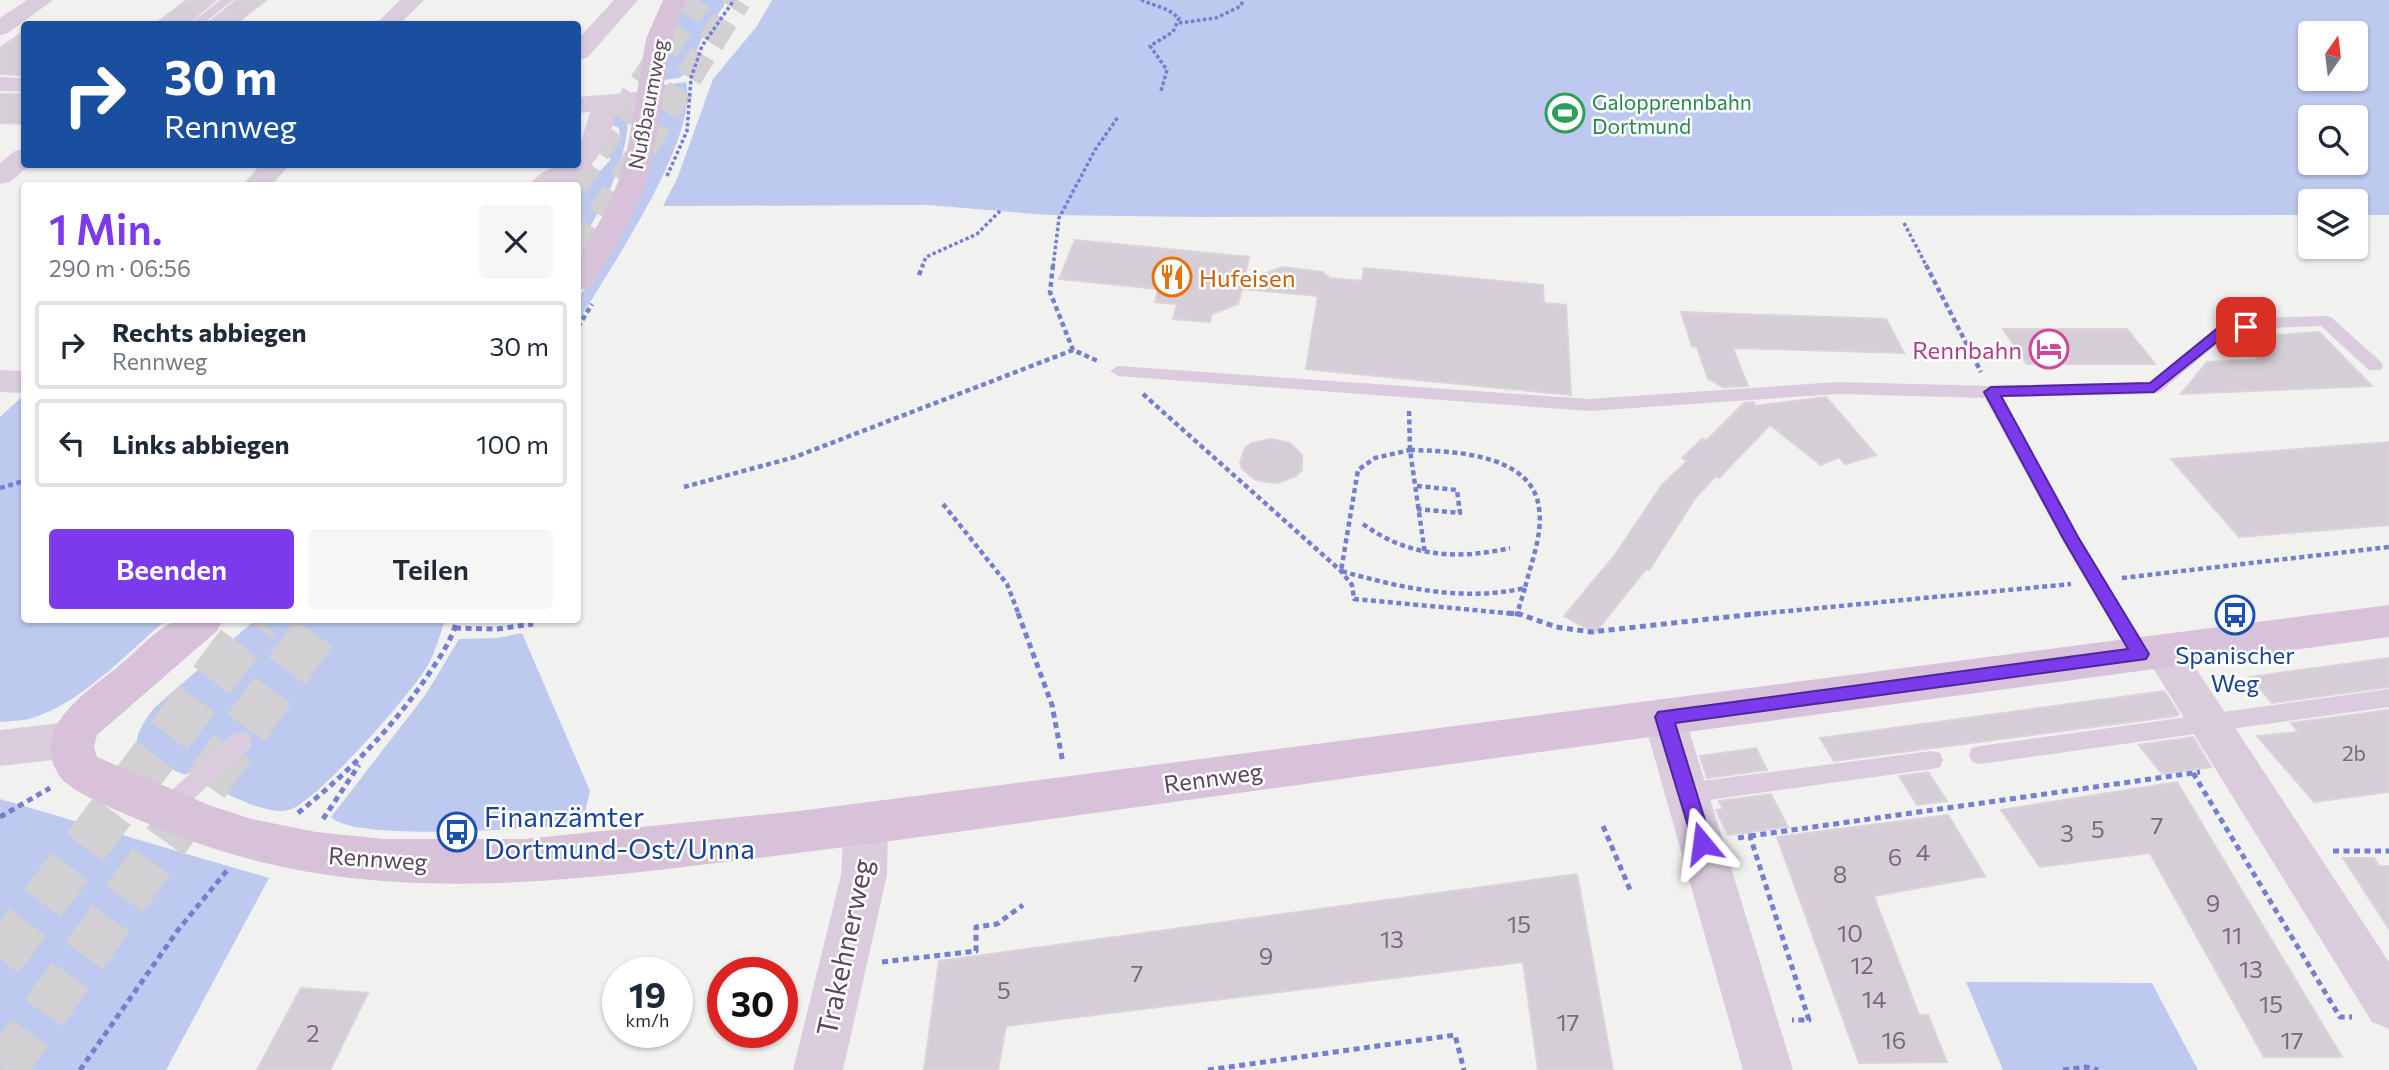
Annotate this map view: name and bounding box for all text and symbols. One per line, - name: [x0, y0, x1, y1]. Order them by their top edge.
- north arrow: [2298, 21, 2368, 91]
- map controls: [2298, 21, 2368, 259]
- street label: Nußbaumweg: [622, 37, 672, 171]
- text: 30 m: [164, 45, 277, 105]
- icon: right: [49, 49, 140, 140]
- place label: Galopprennbahn Dortmund: [1592, 89, 1752, 138]
- sports icon: Galopprennbahn Dortmund: [1544, 92, 1586, 134]
- text: Rennweg: [164, 105, 297, 145]
- button: search: [2298, 105, 2368, 175]
- button: layers: [2298, 189, 2368, 259]
- text: 1 Min.: [49, 202, 162, 254]
- button: close: [479, 205, 553, 279]
- text: 290 m · 06:56: [49, 254, 191, 282]
- restaurant icon: Hufeisen: [1151, 256, 1193, 298]
- place label: Hufeisen: [1199, 263, 1295, 292]
- pin: [2216, 297, 2276, 357]
- icon: arrive: [2227, 308, 2265, 346]
- text: Rechts abbiegen: [112, 316, 307, 347]
- icon: right: [53, 326, 91, 364]
- hotel icon: Rennbahn: [2028, 328, 2070, 370]
- text: 30 m: [490, 330, 549, 361]
- place label: Rennbahn: [1912, 335, 2022, 364]
- text: Rennweg: [112, 347, 208, 375]
- icon: left: [53, 424, 91, 462]
- text: Links abbiegen: [112, 428, 290, 459]
- text: 100 m: [476, 428, 549, 459]
- button: Beenden: [49, 529, 294, 609]
- button: Teilen: [308, 529, 553, 609]
- bus stop icon: Spanischer Weg: [2214, 594, 2256, 636]
- place label: Spanischer Weg: [2175, 640, 2295, 697]
- house number: 2b: [2342, 740, 2366, 765]
- street label: Rennweg: [1162, 756, 1264, 798]
- place label: Finanzämter Dortmund-Ost/Unna: [484, 799, 755, 865]
- position arrow: [1665, 806, 1739, 880]
- house number: 7: [2151, 810, 2163, 839]
- bus stop icon: Finanzämter Dortmund-Ost/Unna: [436, 811, 478, 853]
- house number: 5: [2091, 814, 2105, 843]
- house number: 3: [2060, 818, 2074, 847]
- house number: 4: [1916, 837, 1930, 866]
- street label: Rennweg: [327, 840, 429, 876]
- house number: 6: [1888, 842, 1902, 871]
- street label: Trakehnerweg: [809, 855, 879, 1039]
- house number: 8: [1833, 859, 1847, 888]
- house number: 9: [2206, 888, 2220, 917]
- house number: 15: [1507, 909, 1531, 938]
- house number: 10: [1837, 918, 1863, 947]
- house number: 11: [2222, 920, 2242, 949]
- house number: 13: [1380, 924, 1404, 953]
- house number: 9: [1259, 941, 1273, 970]
- house number: 12: [1850, 950, 1874, 979]
- house number: 13: [2239, 954, 2263, 983]
- speed limit sign: 30: [707, 957, 798, 1048]
- house number: 7: [1131, 958, 1143, 987]
- text: 19: [629, 972, 666, 1015]
- house number: 5: [997, 975, 1011, 1004]
- house number: 14: [1862, 984, 1886, 1013]
- house number: 15: [2259, 989, 2283, 1018]
- house number: 17: [1557, 1007, 1579, 1036]
- text: km/h: [626, 1009, 669, 1031]
- house number: 2: [306, 1018, 320, 1047]
- house number: 16: [1882, 1025, 1906, 1054]
- house number: 17: [2281, 1025, 2303, 1054]

